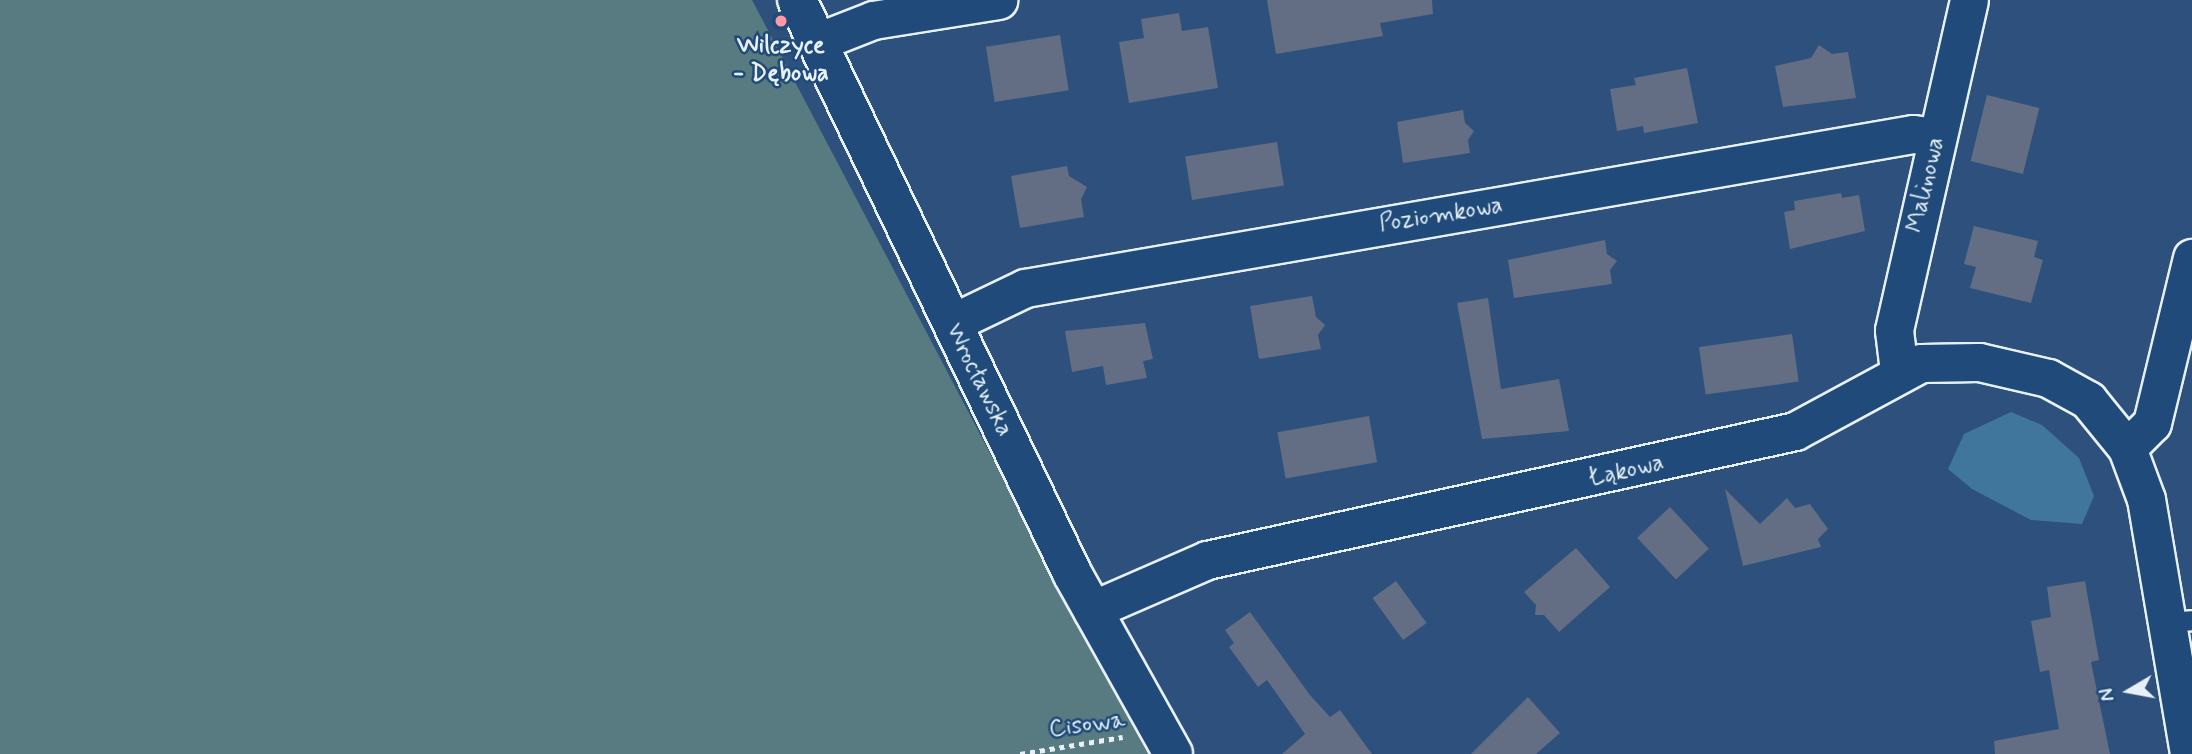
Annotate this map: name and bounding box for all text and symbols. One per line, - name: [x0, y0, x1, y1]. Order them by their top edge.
- marker: Wilczyce - Dębowa: [773, 13, 789, 29]
- place label: Wilczyce - Dębowa: [733, 32, 829, 88]
- street label: Malinowa: [1901, 134, 1951, 236]
- street label: Poziomkowa: [1377, 191, 1505, 239]
- street label: Wrocławska: [939, 319, 1019, 441]
- street label: Łąkowa: [1585, 448, 1667, 494]
- north arrow: [2094, 656, 2164, 726]
- text: N: [2094, 686, 2121, 703]
- street label: Cisowa: [1047, 705, 1127, 745]

